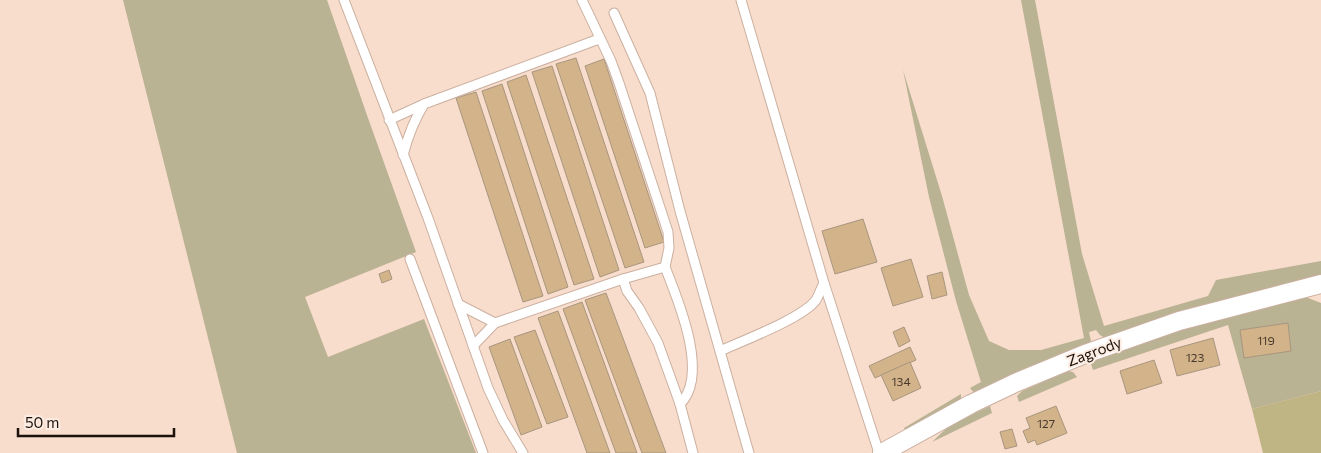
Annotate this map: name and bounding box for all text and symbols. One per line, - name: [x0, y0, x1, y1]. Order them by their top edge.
- street label: Zagrody: [1064, 332, 1124, 370]
- house number: 119: [1257, 333, 1275, 347]
- house number: 123: [1186, 350, 1204, 364]
- house number: 134: [891, 374, 911, 388]
- scale bar: [18, 406, 174, 438]
- text: 50 m: [25, 413, 59, 431]
- house number: 127: [1037, 416, 1055, 430]

